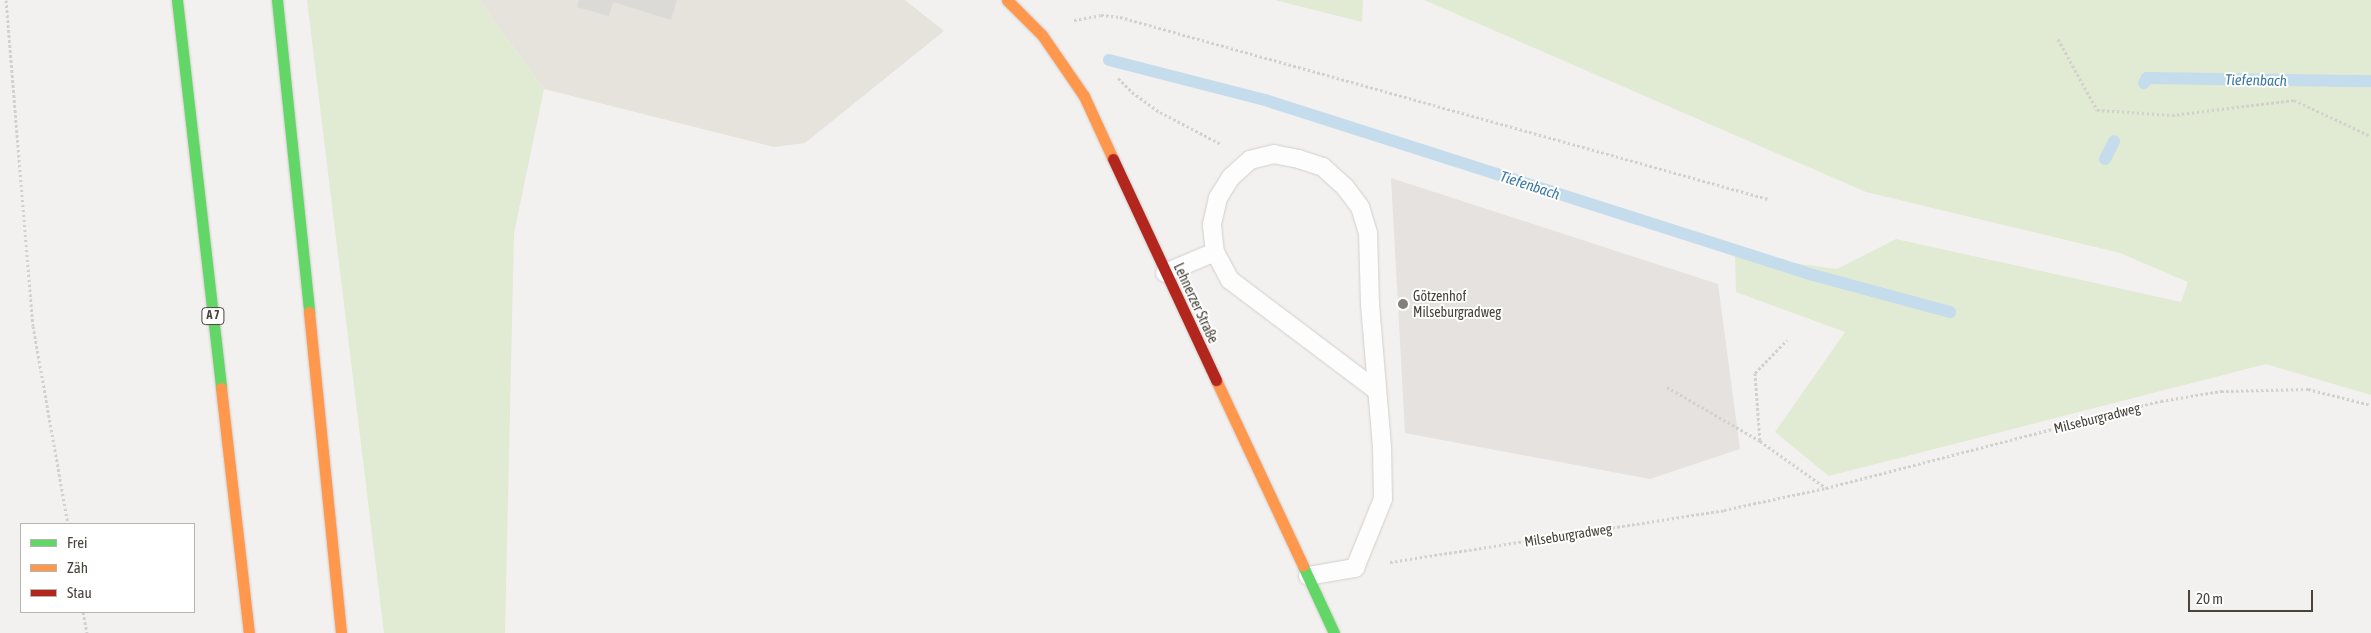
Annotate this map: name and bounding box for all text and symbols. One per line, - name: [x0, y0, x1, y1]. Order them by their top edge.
- water label: Tiefenbach: [2225, 70, 2287, 90]
- water label: Tiefenbach: [1498, 167, 1562, 203]
- street label: Lehnerzer Straße: [1170, 260, 1222, 346]
- place label: Götzenhof Milseburgradweg: [1413, 288, 1501, 321]
- marker: Götzenhof Milseburgradweg: [1397, 298, 1409, 310]
- road number: A 7: [200, 306, 226, 326]
- street label: Milseburgradweg: [2052, 399, 2142, 437]
- street label: Milseburgradweg: [1523, 520, 1613, 550]
- legend: [20, 523, 195, 613]
- text: Frei: [67, 534, 87, 551]
- text: Zäh: [67, 559, 88, 576]
- scale bar: [2191, 580, 2316, 612]
- text: Stau: [67, 584, 92, 601]
- text: 20 m: [2196, 590, 2223, 607]

